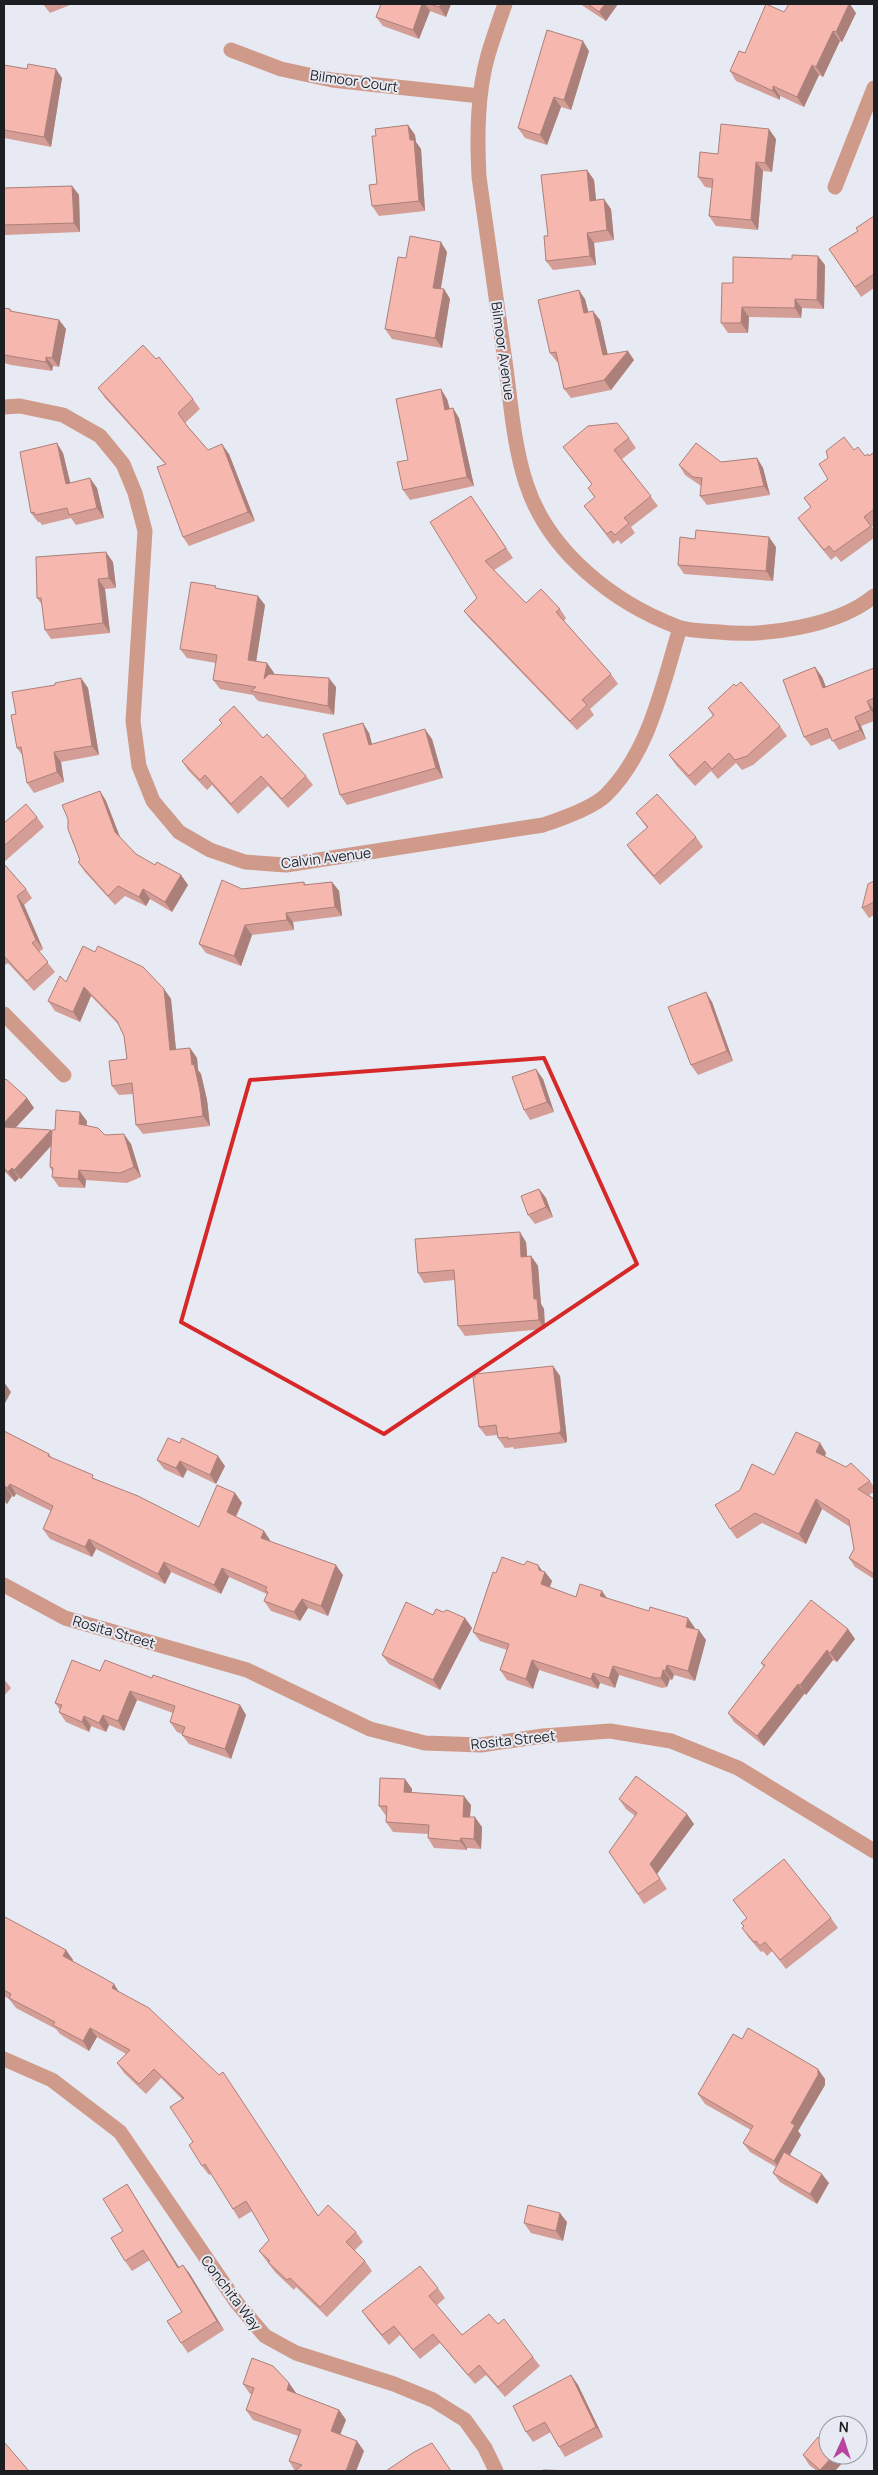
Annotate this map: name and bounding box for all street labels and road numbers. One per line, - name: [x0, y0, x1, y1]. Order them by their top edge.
- street label: Bilmoor Court: [309, 65, 400, 96]
- street label: Bilmoor Avenue: [487, 300, 520, 401]
- street label: Calvin Avenue: [280, 843, 372, 872]
- street label: Rosita Street: [71, 1611, 158, 1652]
- street label: Rosita Street: [470, 1726, 557, 1753]
- street label: Conchita Way: [197, 2251, 266, 2335]

